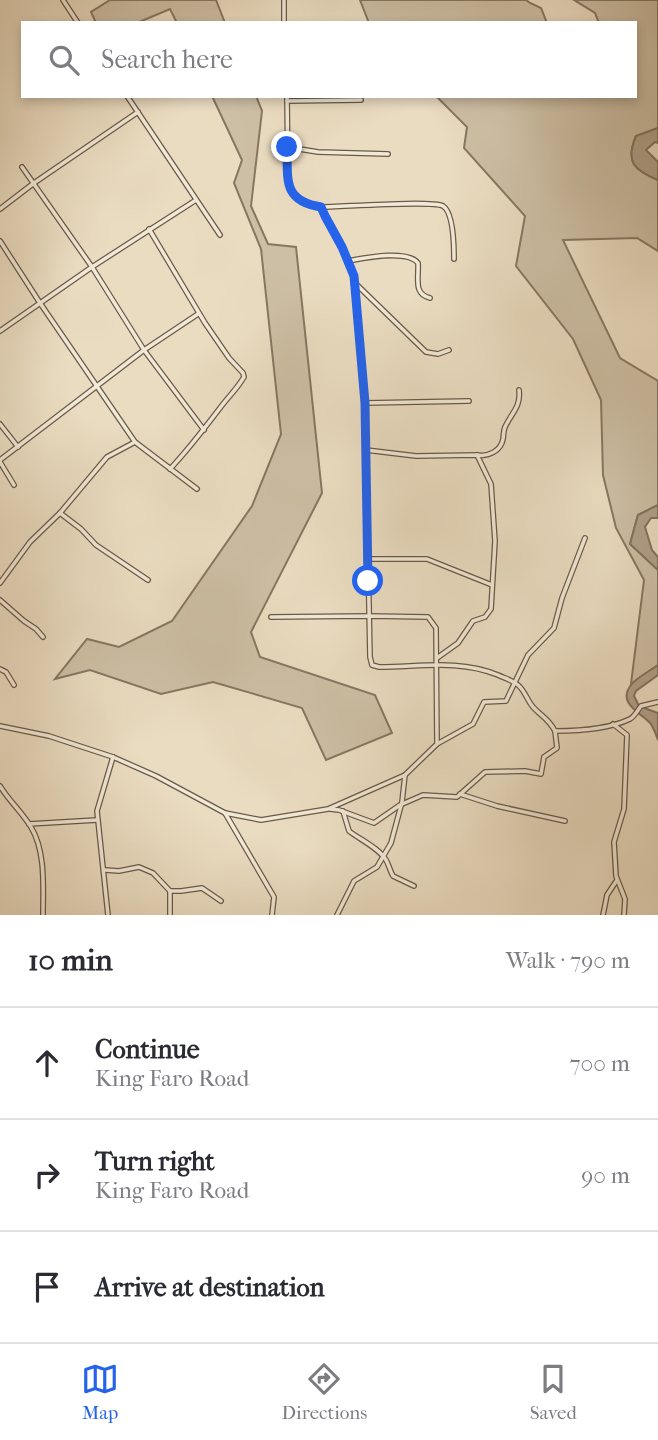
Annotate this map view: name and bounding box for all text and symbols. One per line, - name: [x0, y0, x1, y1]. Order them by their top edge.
- search box: [21, 21, 637, 98]
- icon: search: [45, 41, 83, 79]
- text: Search here: [101, 44, 233, 75]
- route end: [271, 131, 302, 162]
- route start: [352, 565, 383, 596]
- text: 10 min: [28, 943, 113, 978]
- text: Walk · 790 m: [506, 947, 630, 974]
- text: Continue: [95, 1034, 200, 1065]
- icon: ahead: [28, 1044, 66, 1082]
- text: 700 m: [570, 1050, 630, 1077]
- text: King Faro Road: [95, 1065, 249, 1092]
- text: Turn right: [95, 1146, 215, 1177]
- icon: right: [28, 1156, 66, 1194]
- text: 90 m: [581, 1162, 630, 1189]
- text: King Faro Road: [95, 1177, 249, 1204]
- icon: arrive: [28, 1268, 66, 1306]
- text: Arrive at destination: [95, 1272, 325, 1303]
- tab: Map: [81, 1360, 119, 1424]
- tab: Directions: [282, 1360, 367, 1424]
- tab: Saved: [530, 1360, 577, 1424]

